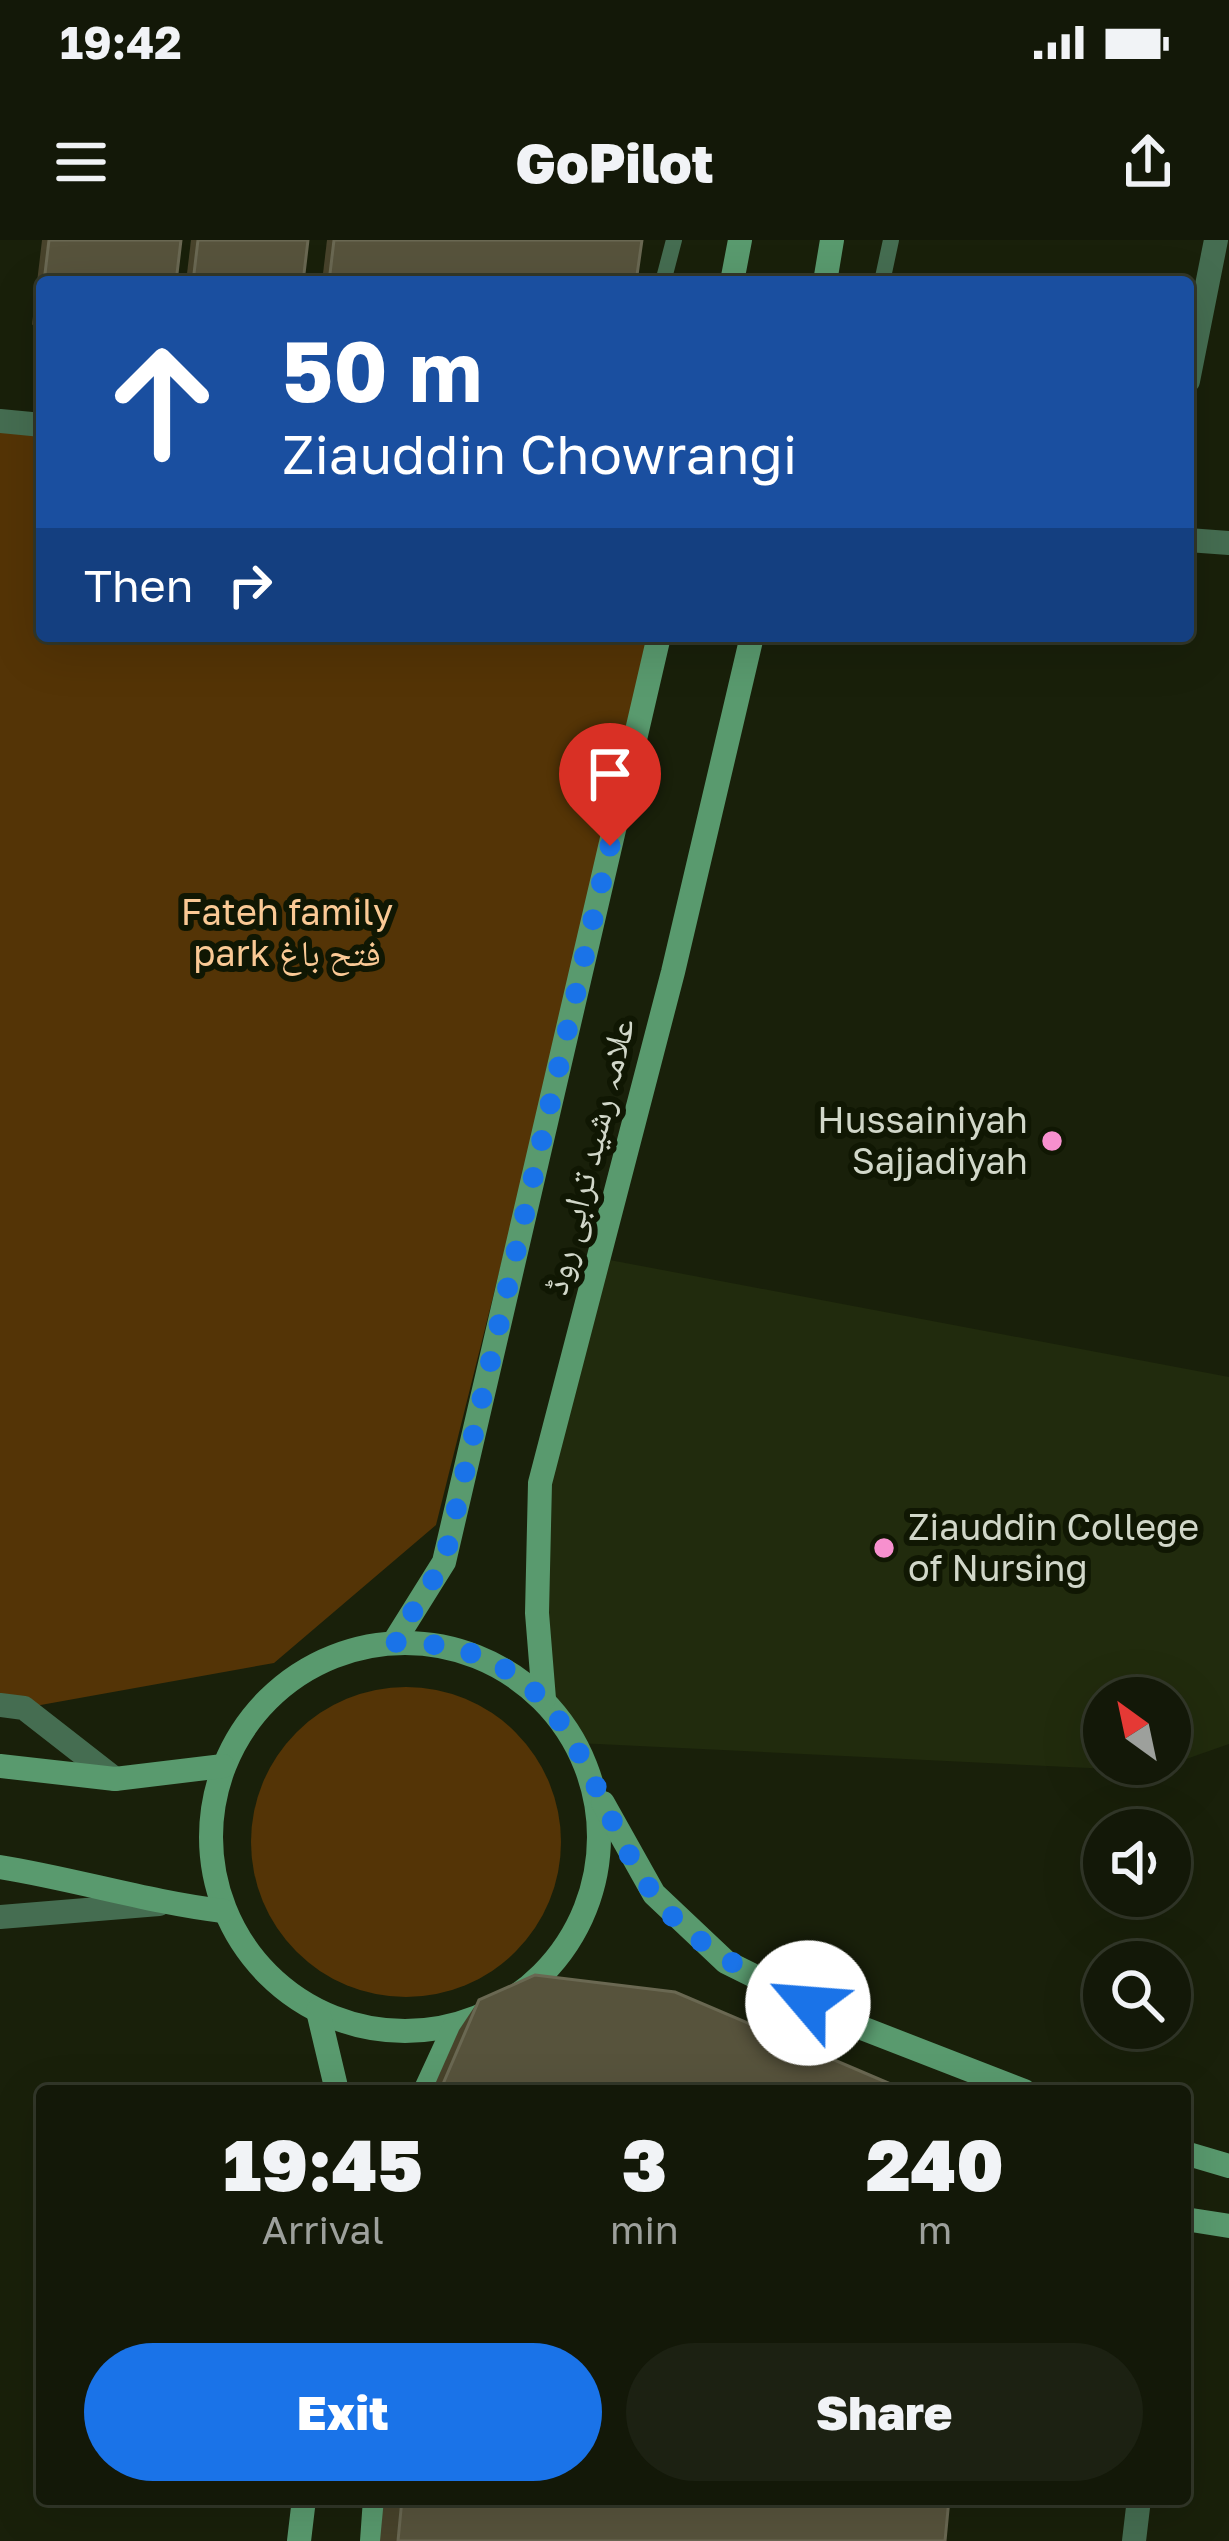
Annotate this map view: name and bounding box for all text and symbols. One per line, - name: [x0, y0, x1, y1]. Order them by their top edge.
- text: 19:42: [60, 15, 182, 69]
- icon: menu: [48, 129, 114, 195]
- icon: share: [1115, 129, 1181, 195]
- text: GoPilot: [515, 130, 714, 195]
- text: 50 m: [282, 320, 482, 420]
- icon: ahead: [84, 324, 240, 480]
- text: Ziauddin Chowrangi: [282, 421, 797, 486]
- icon: right: [217, 552, 283, 618]
- text: Then: [84, 558, 193, 612]
- pin: [559, 723, 661, 846]
- icon: arrive: [577, 741, 643, 807]
- park label: Fateh family park فتح باغ: [181, 890, 393, 976]
- street label: علامہ رشید ترابی روڈ: [532, 1013, 644, 1299]
- place label: Hussainiyah Sajjadiyah: [817, 1098, 1028, 1182]
- marker: Hussainiyah Sajjadiyah: [1039, 1128, 1065, 1154]
- place label: Ziauddin College of Nursing: [908, 1505, 1199, 1589]
- marker: Ziauddin College of Nursing: [871, 1535, 897, 1561]
- north arrow: [1083, 1677, 1191, 1785]
- map controls: [1083, 1677, 1191, 2049]
- button: sound: [1083, 1809, 1191, 1917]
- position arrow: [745, 1940, 871, 2066]
- button: search: [1083, 1941, 1191, 2049]
- text: 19:45: [223, 2120, 423, 2207]
- text: 3: [622, 2120, 667, 2207]
- text: 240: [866, 2120, 1004, 2207]
- text: Arrival: [262, 2206, 384, 2253]
- text: min: [610, 2206, 679, 2253]
- text: m: [918, 2206, 952, 2253]
- button: Exit: [84, 2343, 602, 2481]
- button: Share: [626, 2343, 1143, 2481]

